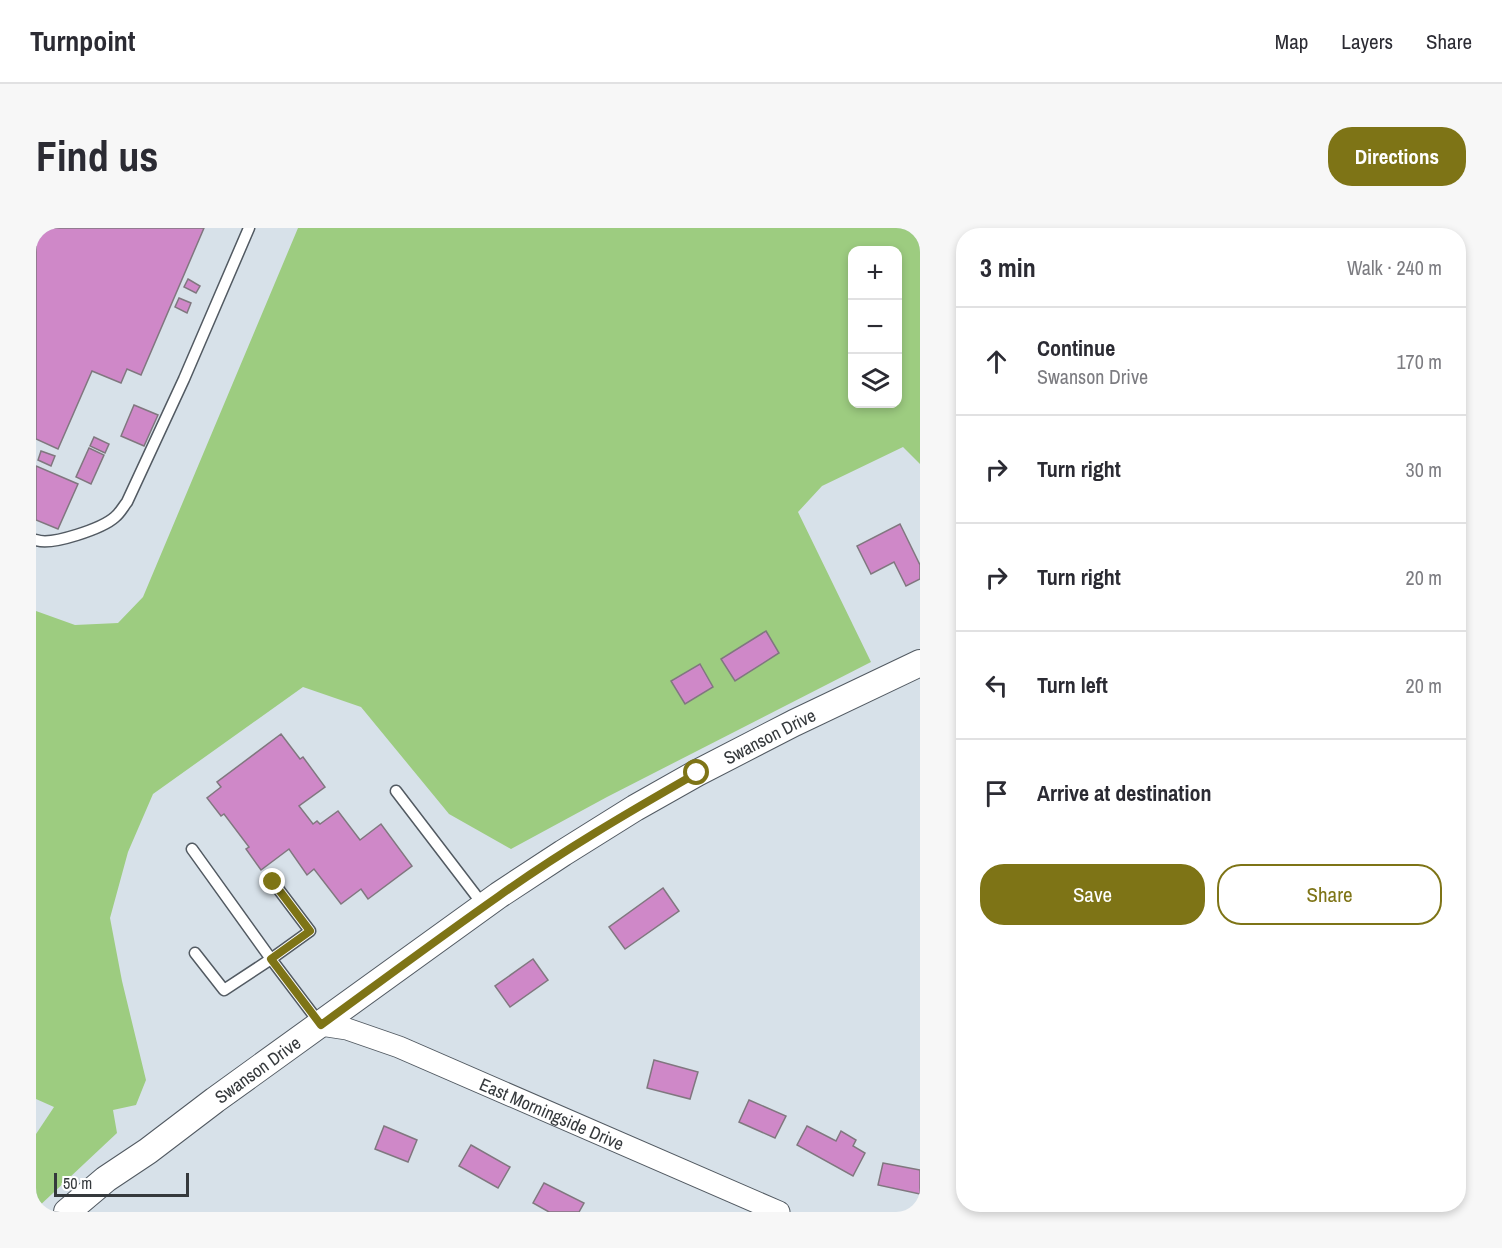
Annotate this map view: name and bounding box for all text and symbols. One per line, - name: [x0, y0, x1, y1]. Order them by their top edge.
- text: Turnpoint: [30, 22, 135, 60]
- text: Map: [1275, 27, 1308, 56]
- text: Layers: [1341, 27, 1393, 56]
- text: Share: [1426, 27, 1472, 56]
- button: Directions: [1328, 127, 1466, 186]
- text: Find us: [36, 128, 158, 184]
- map controls: [848, 246, 902, 408]
- button: +: [848, 246, 902, 300]
- text: 3 min: [980, 250, 1036, 285]
- text: Walk · 240 m: [1347, 254, 1442, 281]
- button: −: [848, 300, 902, 354]
- text: Continue: [1037, 333, 1115, 363]
- icon: ahead: [980, 345, 1013, 378]
- text: 170 m: [1396, 348, 1442, 375]
- button: layers: [848, 354, 902, 408]
- text: Swanson Drive: [1037, 363, 1148, 390]
- icon: right: [980, 453, 1013, 486]
- text: Turn right: [1037, 454, 1121, 484]
- text: 30 m: [1406, 456, 1442, 483]
- icon: right: [980, 561, 1013, 594]
- text: Turn right: [1037, 562, 1121, 592]
- text: 20 m: [1406, 564, 1442, 591]
- icon: left: [980, 669, 1013, 702]
- text: Turn left: [1037, 670, 1108, 700]
- text: 20 m: [1406, 672, 1442, 699]
- street label: Swanson Drive: [719, 702, 819, 770]
- route start: [683, 759, 709, 785]
- icon: arrive: [980, 777, 1013, 810]
- text: Arrive at destination: [1037, 778, 1211, 808]
- button: Save: [980, 864, 1205, 925]
- button: Share: [1217, 864, 1442, 925]
- route end: [259, 868, 285, 894]
- street label: Swanson Drive: [209, 1030, 305, 1109]
- street label: East Morningside Drive: [476, 1071, 628, 1156]
- scale bar: [54, 1170, 189, 1198]
- text: 50 m: [63, 1172, 92, 1194]

